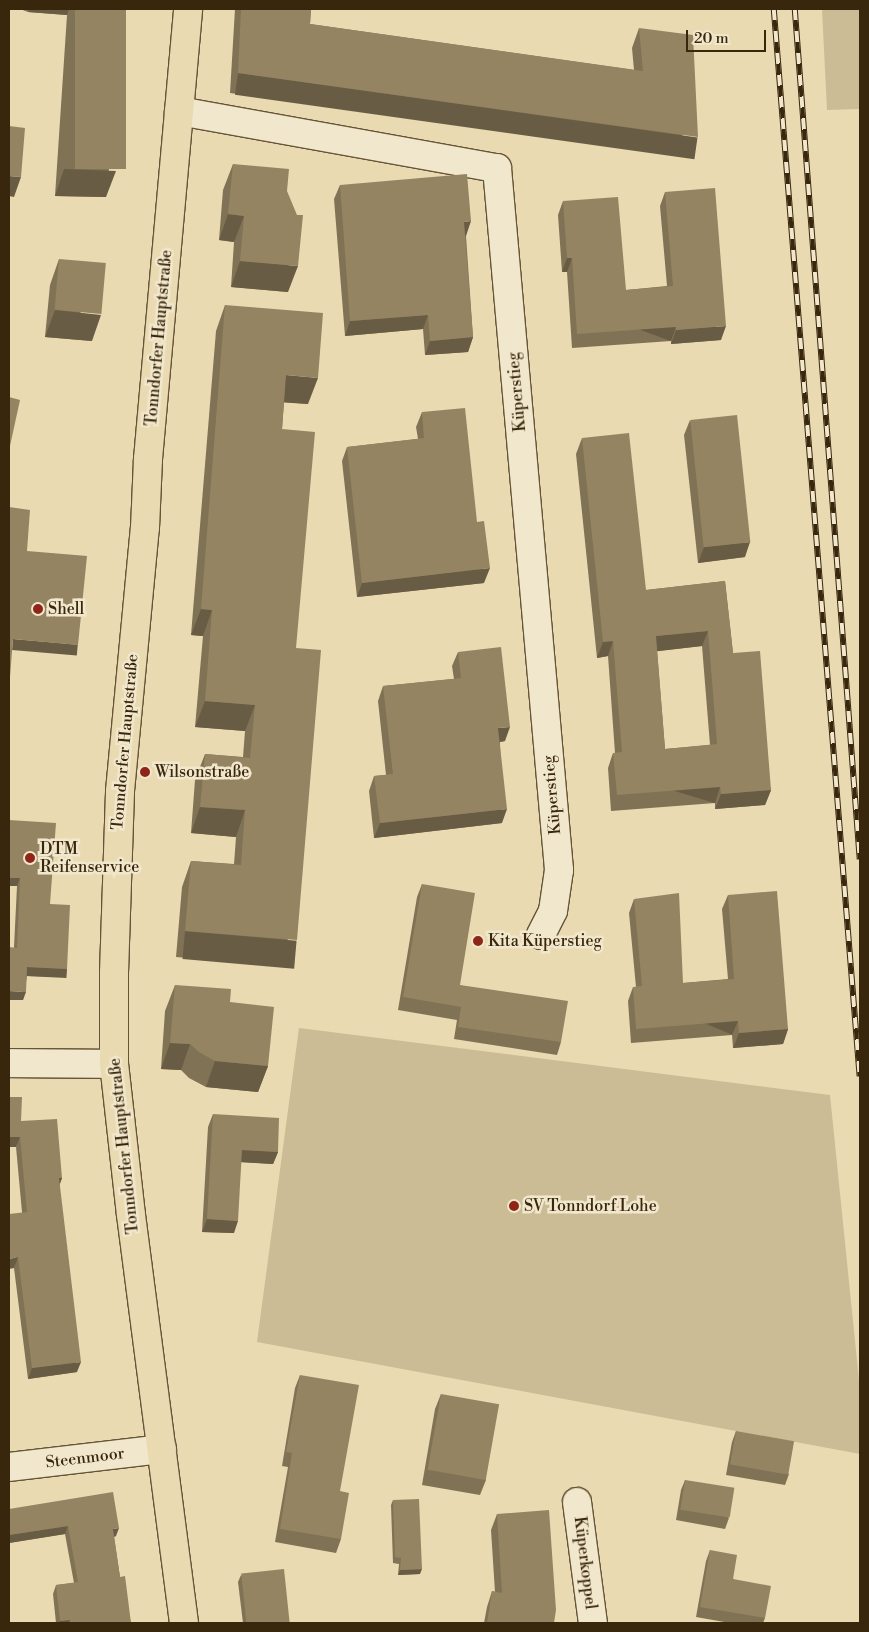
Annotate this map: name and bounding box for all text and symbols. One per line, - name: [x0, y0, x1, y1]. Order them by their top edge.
- scale bar: [689, 20, 769, 52]
- text: 20 m: [694, 29, 729, 48]
- street label: Tonndorfer Hauptstraße: [142, 249, 176, 427]
- street label: Küperstieg: [504, 351, 530, 433]
- place label: Shell: [48, 599, 84, 619]
- marker: Shell: [32, 603, 44, 615]
- street label: Tonndorfer Hauptstraße: [108, 653, 142, 831]
- street label: Küperstieg: [539, 754, 565, 836]
- place label: Wilsonstraße: [155, 762, 249, 782]
- marker: Wilsonstraße: [139, 766, 151, 778]
- place label: DTM Reifenservice: [40, 839, 139, 877]
- marker: DTM Reifenservice: [24, 852, 36, 864]
- place label: Kita Küperstieg: [488, 931, 602, 951]
- marker: Kita Küperstieg: [472, 935, 484, 947]
- street label: Tonndorfer Hauptstraße: [105, 1057, 143, 1235]
- place label: SV Tonndorf Lohe: [524, 1196, 657, 1216]
- marker: SV Tonndorf Lohe: [508, 1200, 520, 1212]
- street label: Steenmoor: [44, 1444, 126, 1472]
- street label: Küperkoppel: [570, 1515, 600, 1611]

